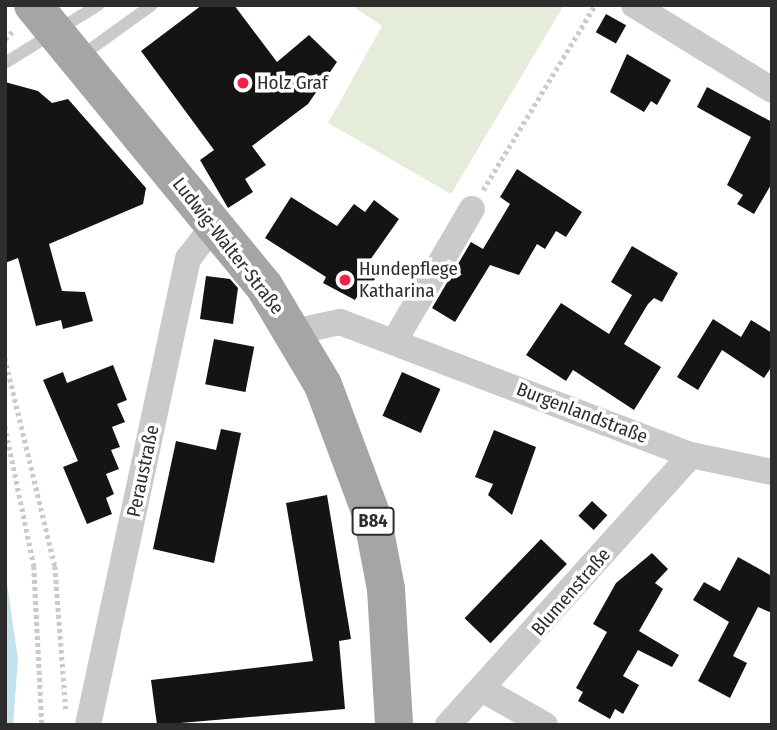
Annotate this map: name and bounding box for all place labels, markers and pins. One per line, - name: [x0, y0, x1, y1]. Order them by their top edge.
- place label: Holz Graf: [257, 72, 328, 94]
- marker: Holz Graf: [235, 75, 251, 91]
- place label: Hundepflege Katharina: [359, 258, 458, 302]
- marker: Hundepflege Katharina: [337, 272, 353, 288]

